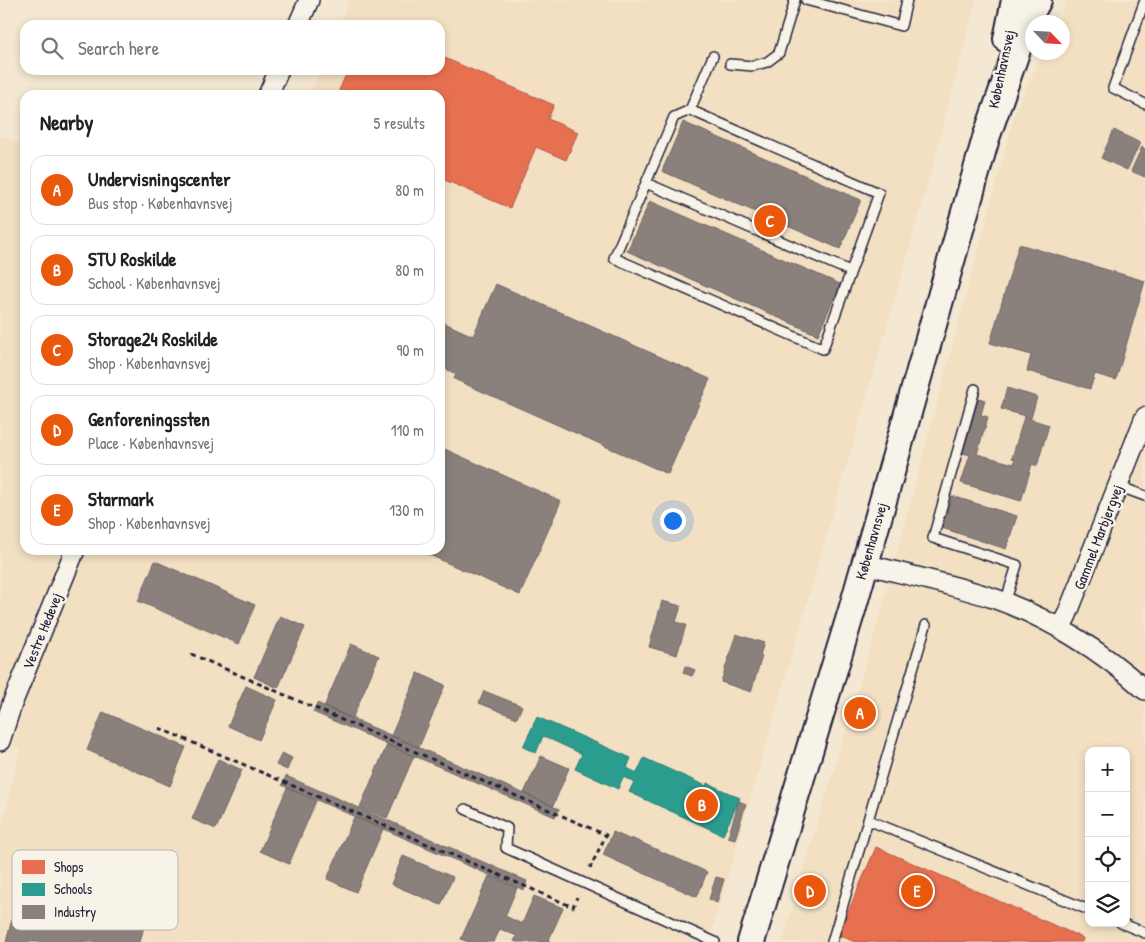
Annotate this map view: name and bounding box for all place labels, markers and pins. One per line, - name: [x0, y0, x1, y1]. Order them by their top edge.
- pin: C: [754, 202, 786, 240]
- pin: A: [844, 694, 876, 732]
- pin: B: [686, 786, 718, 824]
- pin: D: [794, 872, 826, 910]
- pin: E: [901, 872, 933, 910]

